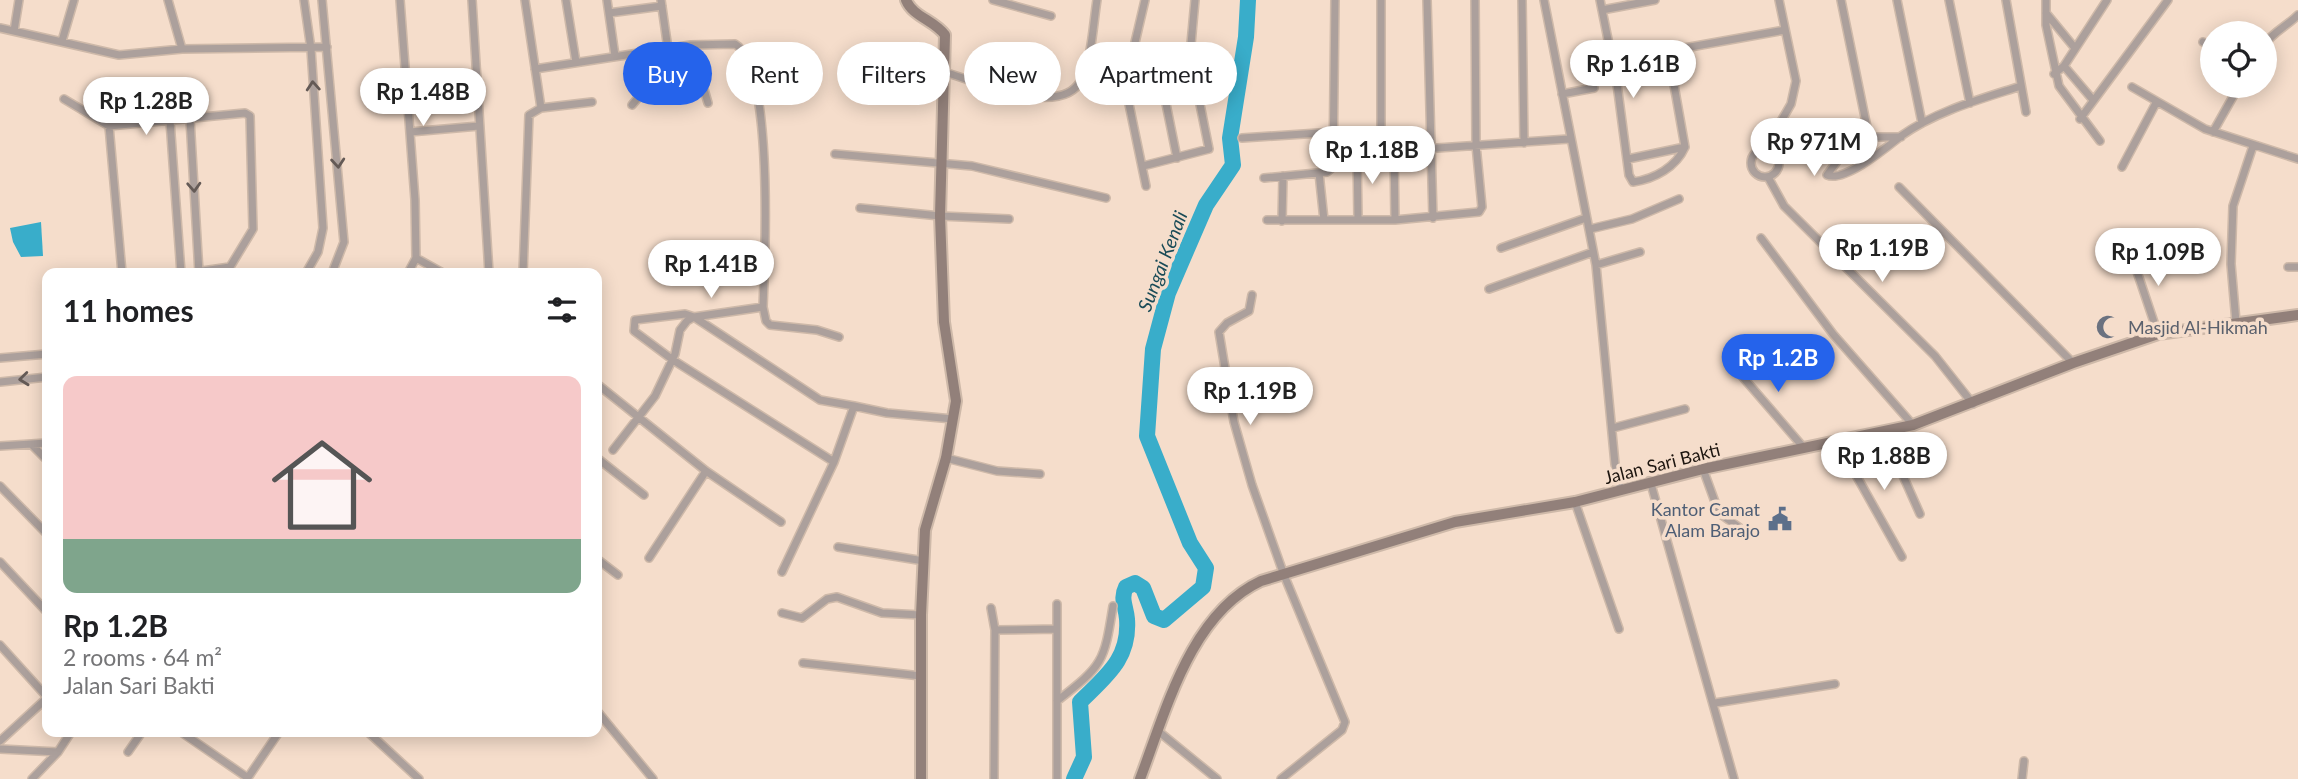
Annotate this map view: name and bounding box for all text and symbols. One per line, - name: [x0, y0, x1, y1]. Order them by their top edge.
- map controls: [2200, 21, 2277, 98]
- button: locate: [2200, 21, 2277, 98]
- pin: Rp 1.61B: [1561, 41, 1705, 100]
- chip: Buy: [623, 42, 712, 105]
- chip: Rent: [726, 42, 823, 105]
- chip: Filters: [837, 42, 950, 105]
- chip: New: [964, 42, 1061, 105]
- chip: Apartment: [1075, 42, 1237, 105]
- text: Rp 1.61B: [1586, 49, 1680, 77]
- pin: Rp 1.48B: [351, 68, 495, 128]
- text: Rp 1.48B: [376, 77, 470, 105]
- pin: Rp 1.28B: [74, 78, 218, 137]
- one-way arrow: [305, 81, 320, 92]
- text: Rp 1.28B: [99, 86, 193, 114]
- pin: Rp 971M: [1749, 118, 1879, 178]
- pin: Rp 1.18B: [1300, 127, 1444, 186]
- text: Rp 971M: [1766, 127, 1862, 155]
- text: Rp 1.18B: [1325, 135, 1419, 163]
- one-way arrow: [330, 158, 345, 169]
- one-way arrow: [186, 182, 201, 193]
- water label: Sungai Kenali: [1132, 207, 1192, 314]
- pin: Rp 1.19B: [1810, 224, 1954, 284]
- pin: Rp 1.09B: [2086, 229, 2230, 288]
- text: Rp 1.19B: [1835, 233, 1929, 261]
- text: Rp 1.09B: [2111, 237, 2205, 265]
- pin: Rp 1.41B: [639, 240, 783, 300]
- text: Rp 1.41B: [664, 249, 758, 277]
- icon: filters: [543, 291, 581, 329]
- text: 11 homes: [63, 292, 194, 328]
- mosque icon: Masjid Al-Hikmah: [2094, 313, 2122, 341]
- place label: Masjid Al-Hikmah: [2128, 316, 2268, 338]
- pin: Rp 1.2B: [1713, 334, 1843, 394]
- text: Rp 1.2B: [1738, 343, 1818, 371]
- pin: Rp 1.19B: [1178, 368, 1322, 427]
- one-way arrow: [18, 372, 29, 387]
- text: Rp 1.19B: [1203, 376, 1297, 404]
- icon: home: [259, 422, 385, 548]
- pin: Rp 1.88B: [1812, 433, 1956, 492]
- street label: Jalan Sari Bakti: [1602, 438, 1722, 488]
- text: Rp 1.88B: [1837, 441, 1931, 469]
- place label: Kantor Camat Alam Barajo: [1651, 498, 1761, 541]
- public building icon: Kantor Camat Alam Barajo: [1766, 505, 1794, 533]
- text: Rp 1.2B: [63, 607, 168, 643]
- text: 2 rooms · 64 m²: [63, 643, 222, 671]
- text: Jalan Sari Bakti: [63, 671, 215, 699]

